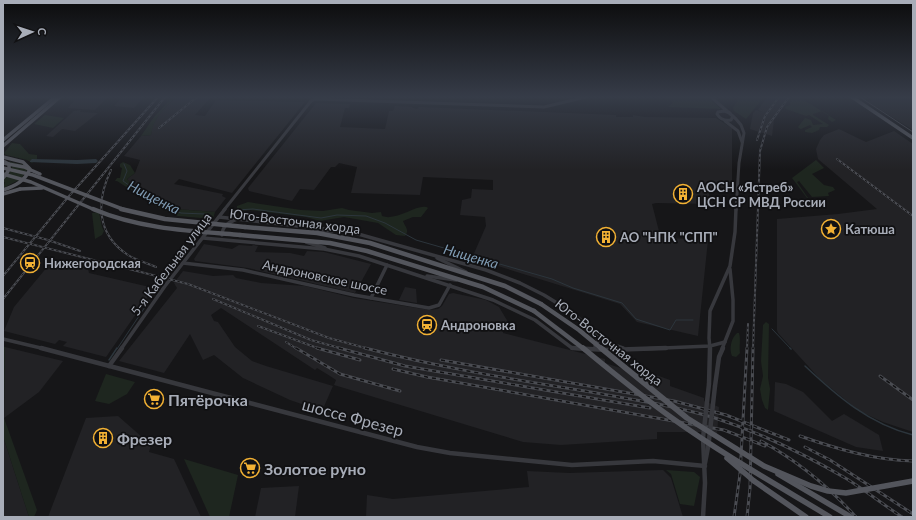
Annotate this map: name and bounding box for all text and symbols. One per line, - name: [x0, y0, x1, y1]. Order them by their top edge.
- north arrow: [12, 12, 52, 52]
- text: С: [36, 27, 49, 36]
- water label: Нищенка: [125, 177, 183, 217]
- place label: АОСН «Ястреб» ЦСН СР МВД России: [696, 179, 826, 210]
- building icon: АОСН «Ястреб» ЦСН СР МВД России: [672, 183, 694, 205]
- street label: Юго-Восточная хорда: [229, 205, 361, 237]
- street label: 5-я Кабельная улица: [127, 209, 215, 319]
- place icon: Катюша: [820, 218, 842, 240]
- place label: Катюша: [845, 221, 895, 237]
- building icon: АО "НПК "СПП": [595, 226, 617, 248]
- place label: АО "НПК "СПП": [619, 229, 718, 245]
- water label: Нищенка: [442, 240, 500, 272]
- station icon: Нижегородская: [19, 252, 41, 274]
- place label: Нижегородская: [44, 255, 141, 271]
- street label: Андроновское шоссе: [261, 256, 389, 298]
- street label: Юго-Восточная хорда: [552, 295, 666, 389]
- station icon: Андроновка: [416, 314, 438, 336]
- place label: Андроновка: [440, 317, 516, 333]
- supermarket icon: Пятёрочка: [143, 388, 165, 410]
- place label: Пятёрочка: [168, 390, 248, 409]
- street label: шоссе Фрезер: [300, 394, 406, 440]
- building icon: Фрезер: [92, 427, 114, 449]
- place label: Фрезер: [117, 429, 172, 448]
- supermarket icon: Золотое руно: [239, 457, 261, 479]
- place label: Золотое руно: [264, 459, 366, 478]

